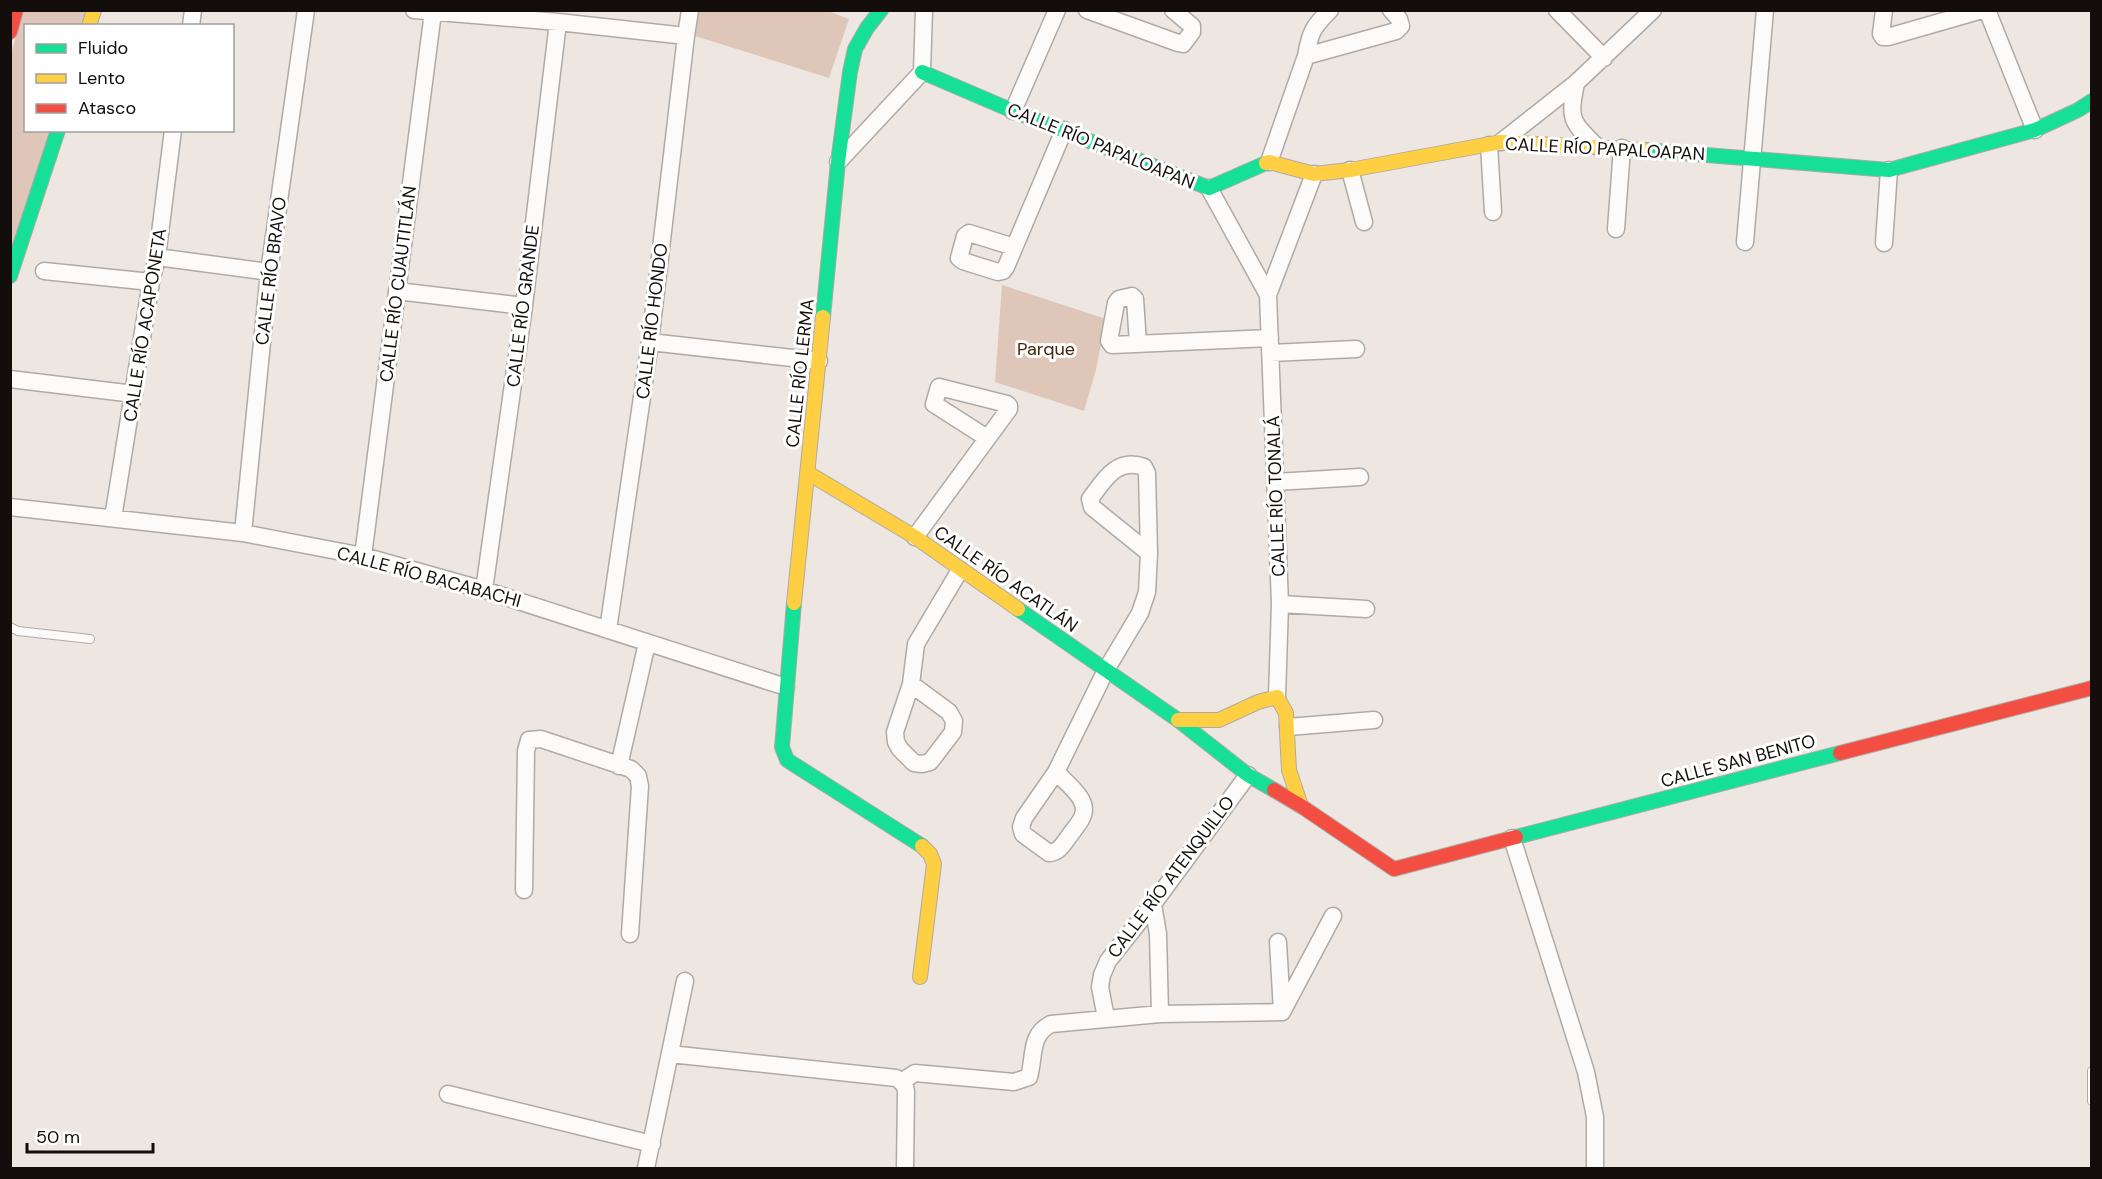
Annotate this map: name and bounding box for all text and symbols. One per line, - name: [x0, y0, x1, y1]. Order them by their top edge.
- legend: [24, 24, 234, 132]
- text: Fluido: [78, 36, 128, 60]
- text: Lento: [78, 66, 125, 90]
- text: Atasco: [78, 96, 136, 120]
- street label: CALLE RÍO PAPALOAPAN: [1004, 97, 1198, 195]
- street label: CALLE RÍO PAPALOAPAN: [1504, 132, 1706, 166]
- street label: CALLE RÍO CUAUTITLÁN: [374, 184, 422, 384]
- street label: CALLE RÍO BRAVO: [250, 195, 292, 347]
- street label: CALLE RÍO GRANDE: [501, 223, 545, 389]
- street label: CALLE RÍO ACAPONETA: [118, 227, 172, 423]
- street label: CALLE RÍO HONDO: [631, 242, 673, 400]
- street label: CALLE RÍO LERMA: [780, 297, 820, 449]
- park label: Parque: [1017, 337, 1075, 361]
- street label: CALLE RÍO TONALÁ: [1261, 415, 1291, 577]
- street label: CALLE RÍO ACATLÁN: [929, 520, 1083, 638]
- street label: CALLE RÍO BACABACHI: [334, 541, 524, 613]
- street label: CALLE SAN BENITO: [1658, 729, 1818, 793]
- street label: CALLE RÍO ATENQUILLO: [1102, 791, 1240, 963]
- scale bar: [27, 1116, 153, 1154]
- text: 50 m: [36, 1125, 80, 1149]

